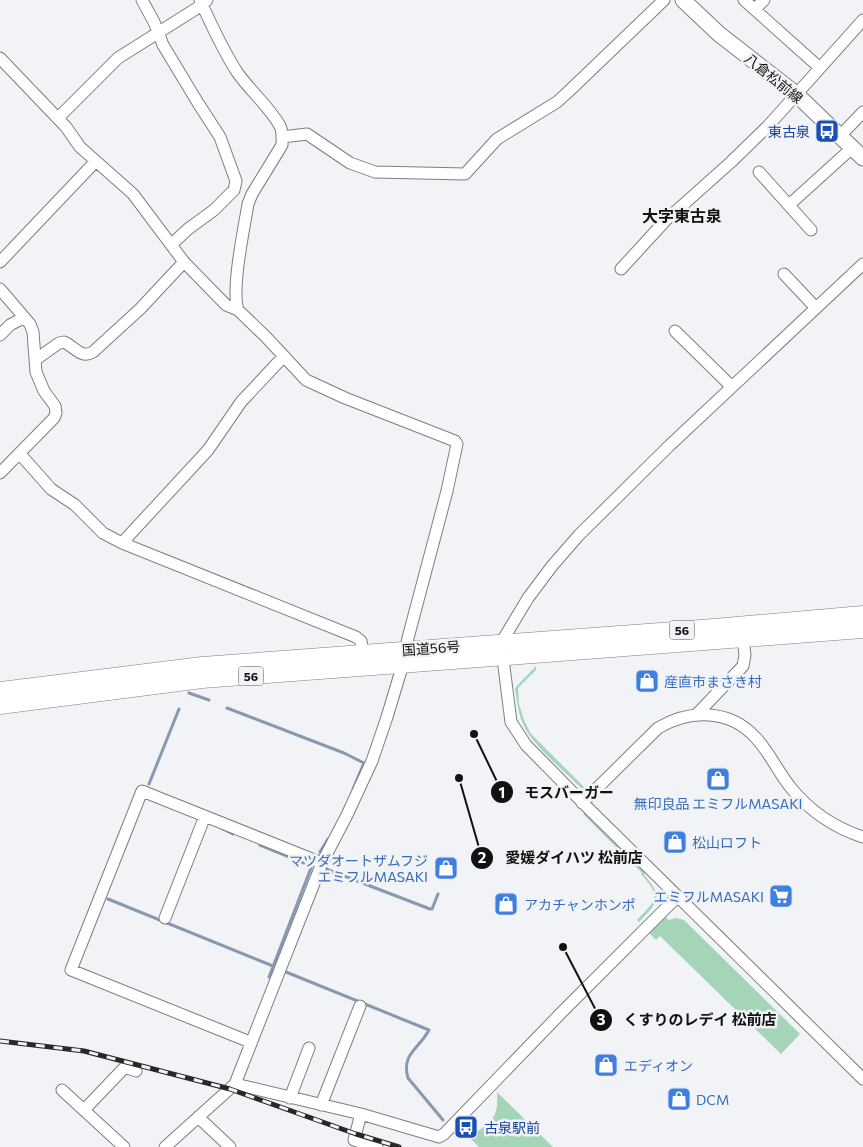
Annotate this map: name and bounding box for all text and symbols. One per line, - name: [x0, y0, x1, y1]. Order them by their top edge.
- street label: 八倉松前線: [741, 49, 807, 107]
- bus stop icon: 東古泉: [814, 118, 840, 144]
- place label: 東古泉: [768, 123, 810, 140]
- district label: 大字東古泉: [642, 206, 722, 225]
- road number: 56: [670, 620, 694, 640]
- street label: 国道56号: [401, 637, 461, 659]
- road number: 56: [238, 666, 264, 686]
- shop icon: 産直市まさき村: [634, 668, 660, 694]
- place label: 産直市まさき村: [664, 673, 762, 690]
- shop icon: 無印良品 エミフルMASAKI: [705, 766, 731, 792]
- callout: モスバーガー: [489, 777, 624, 807]
- text: 1: [499, 783, 505, 801]
- text: モスバーガー: [524, 783, 614, 801]
- place label: 無印良品 エミフルMASAKI: [634, 795, 802, 812]
- shop icon: 松山ロフト: [662, 829, 688, 855]
- place label: 松山ロフト: [692, 834, 762, 851]
- callout: 愛媛ダイハツ 松前店: [470, 843, 653, 873]
- text: 2: [478, 848, 486, 866]
- text: 愛媛ダイハツ 松前店: [505, 848, 643, 866]
- place label: マツダオートザムフジ エミフルMASAKI: [289, 852, 428, 885]
- shop icon: マツダオートザムフジ エミフルMASAKI: [433, 855, 459, 881]
- supermarket icon: エミフルMASAKI: [768, 883, 794, 909]
- place label: エミフルMASAKI: [654, 888, 764, 905]
- shop icon: アカチャンホンポ: [493, 891, 519, 917]
- place label: アカチャンホンポ: [524, 896, 636, 913]
- callout: くすりのレデイ 松前店: [589, 1005, 786, 1035]
- text: 3: [597, 1010, 606, 1028]
- text: くすりのレデイ 松前店: [624, 1010, 776, 1028]
- shop icon: エディオン: [593, 1052, 619, 1078]
- place label: エディオン: [624, 1057, 693, 1074]
- shop icon: DCM: [666, 1086, 692, 1112]
- place label: DCM: [696, 1091, 729, 1108]
- bus stop icon: 古泉駅前: [453, 1114, 479, 1140]
- place label: 古泉駅前: [484, 1119, 540, 1136]

